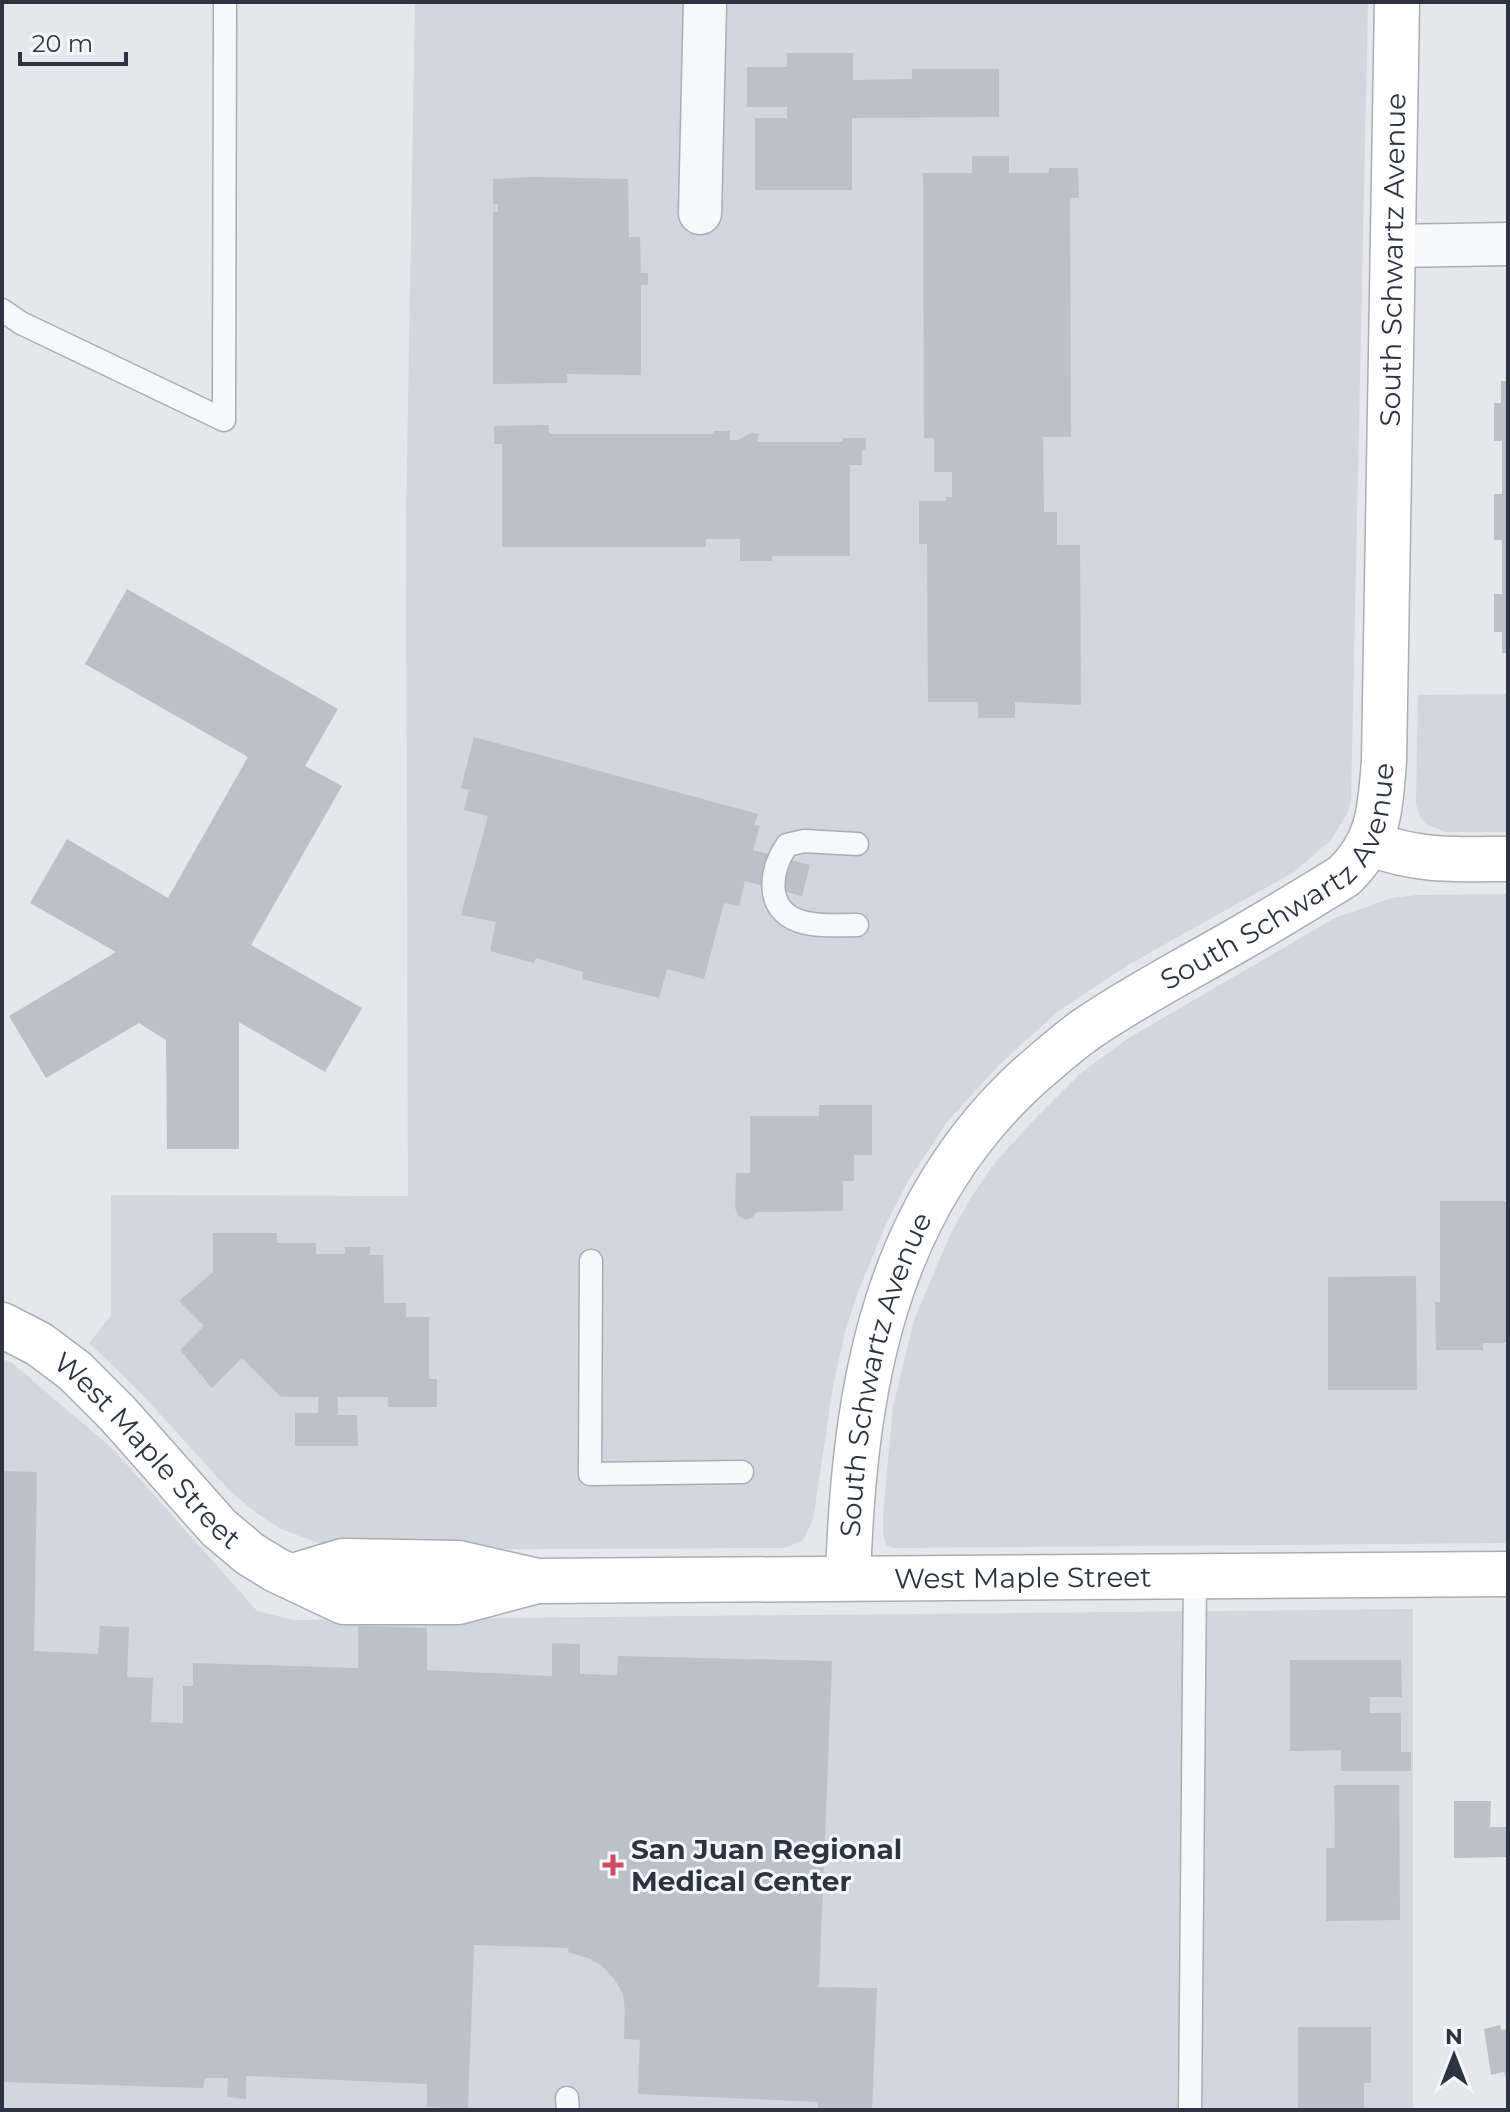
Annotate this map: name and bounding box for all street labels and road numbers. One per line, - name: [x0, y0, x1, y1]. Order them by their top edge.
- street label: South Schwartz Avenue: [1373, 93, 1412, 427]
- street label: South Schwartz Avenue: [1154, 762, 1401, 997]
- street label: South Schwartz Avenue: [833, 1206, 939, 1538]
- street label: West Maple Street: [48, 1345, 248, 1556]
- street label: West Maple Street: [894, 1560, 1152, 1595]

